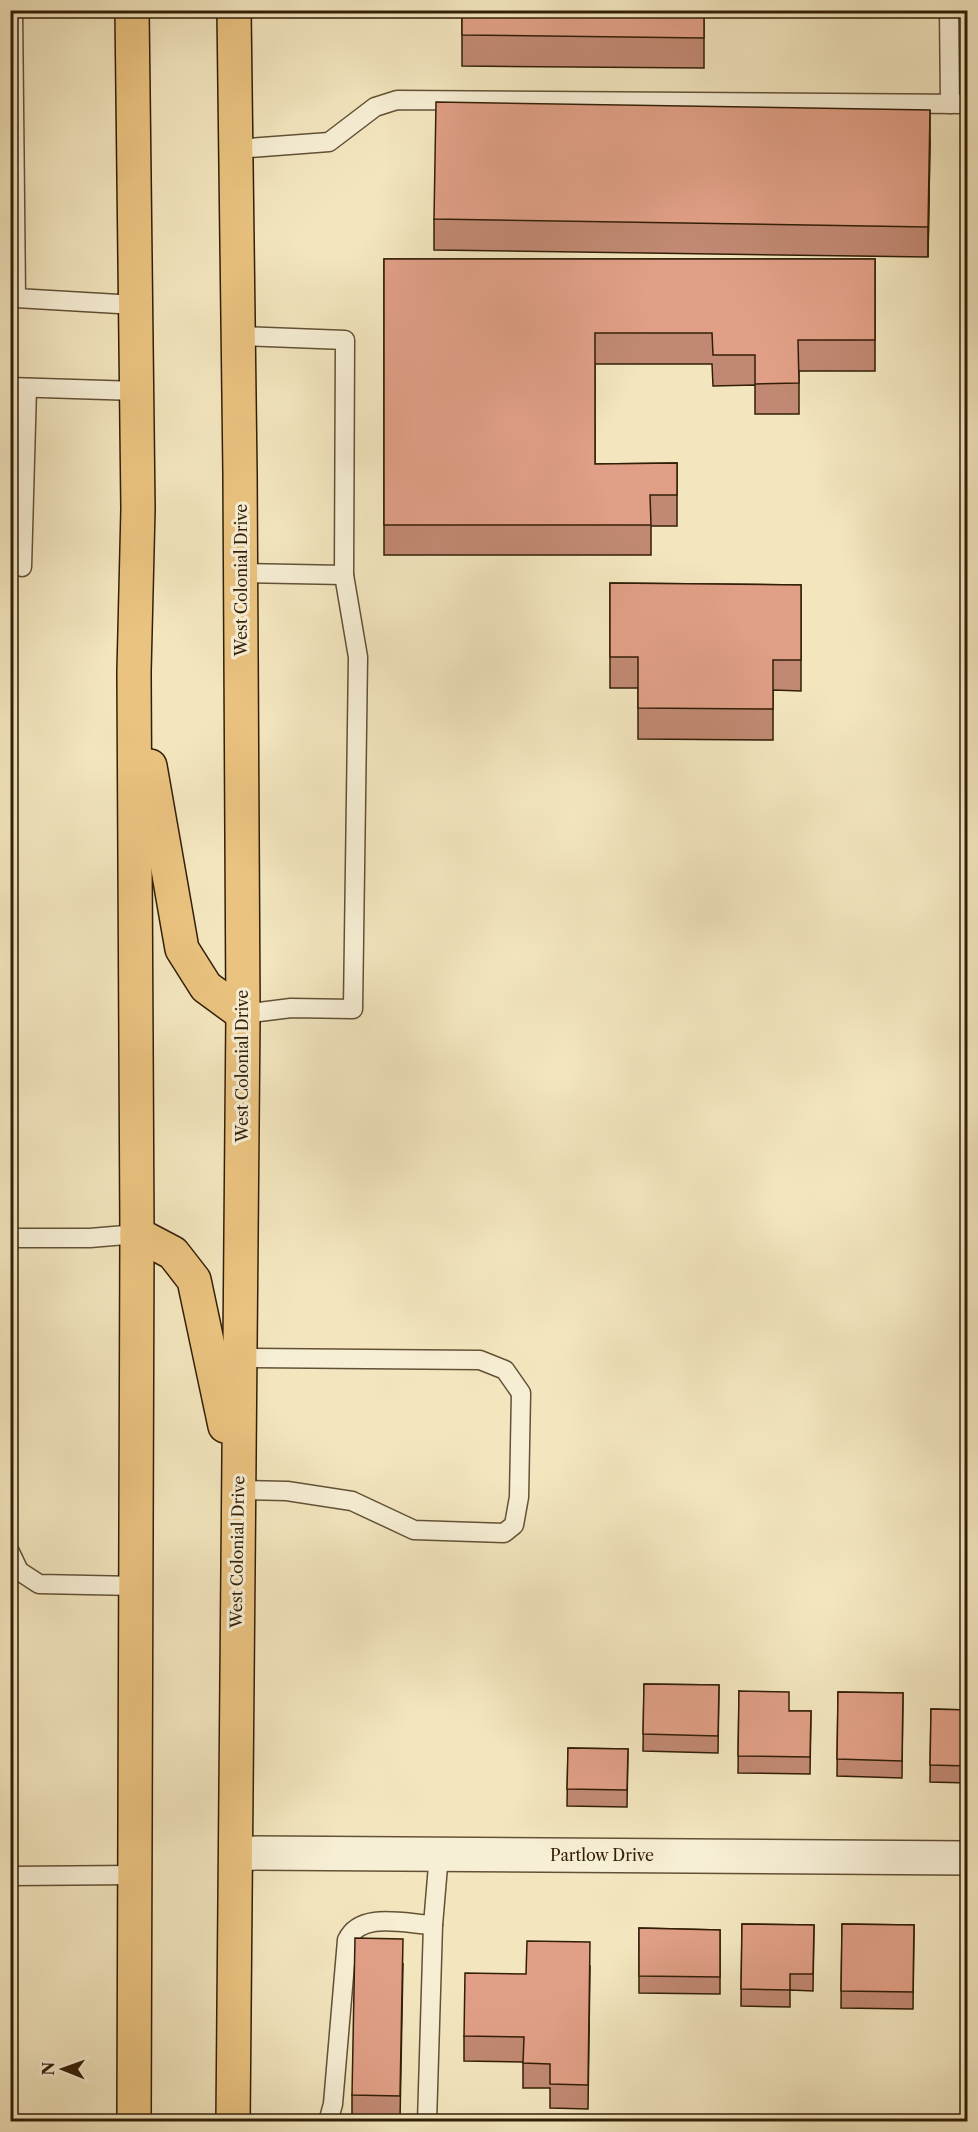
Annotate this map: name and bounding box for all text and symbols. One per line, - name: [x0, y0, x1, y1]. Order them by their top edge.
- street label: West Colonial Drive: [231, 504, 251, 657]
- street label: West Colonial Drive: [232, 990, 252, 1143]
- street label: West Colonial Drive: [226, 1476, 248, 1629]
- street label: Partlow Drive: [550, 1845, 654, 1865]
- north arrow: [33, 2039, 93, 2099]
- text: N: [38, 2062, 58, 2076]

